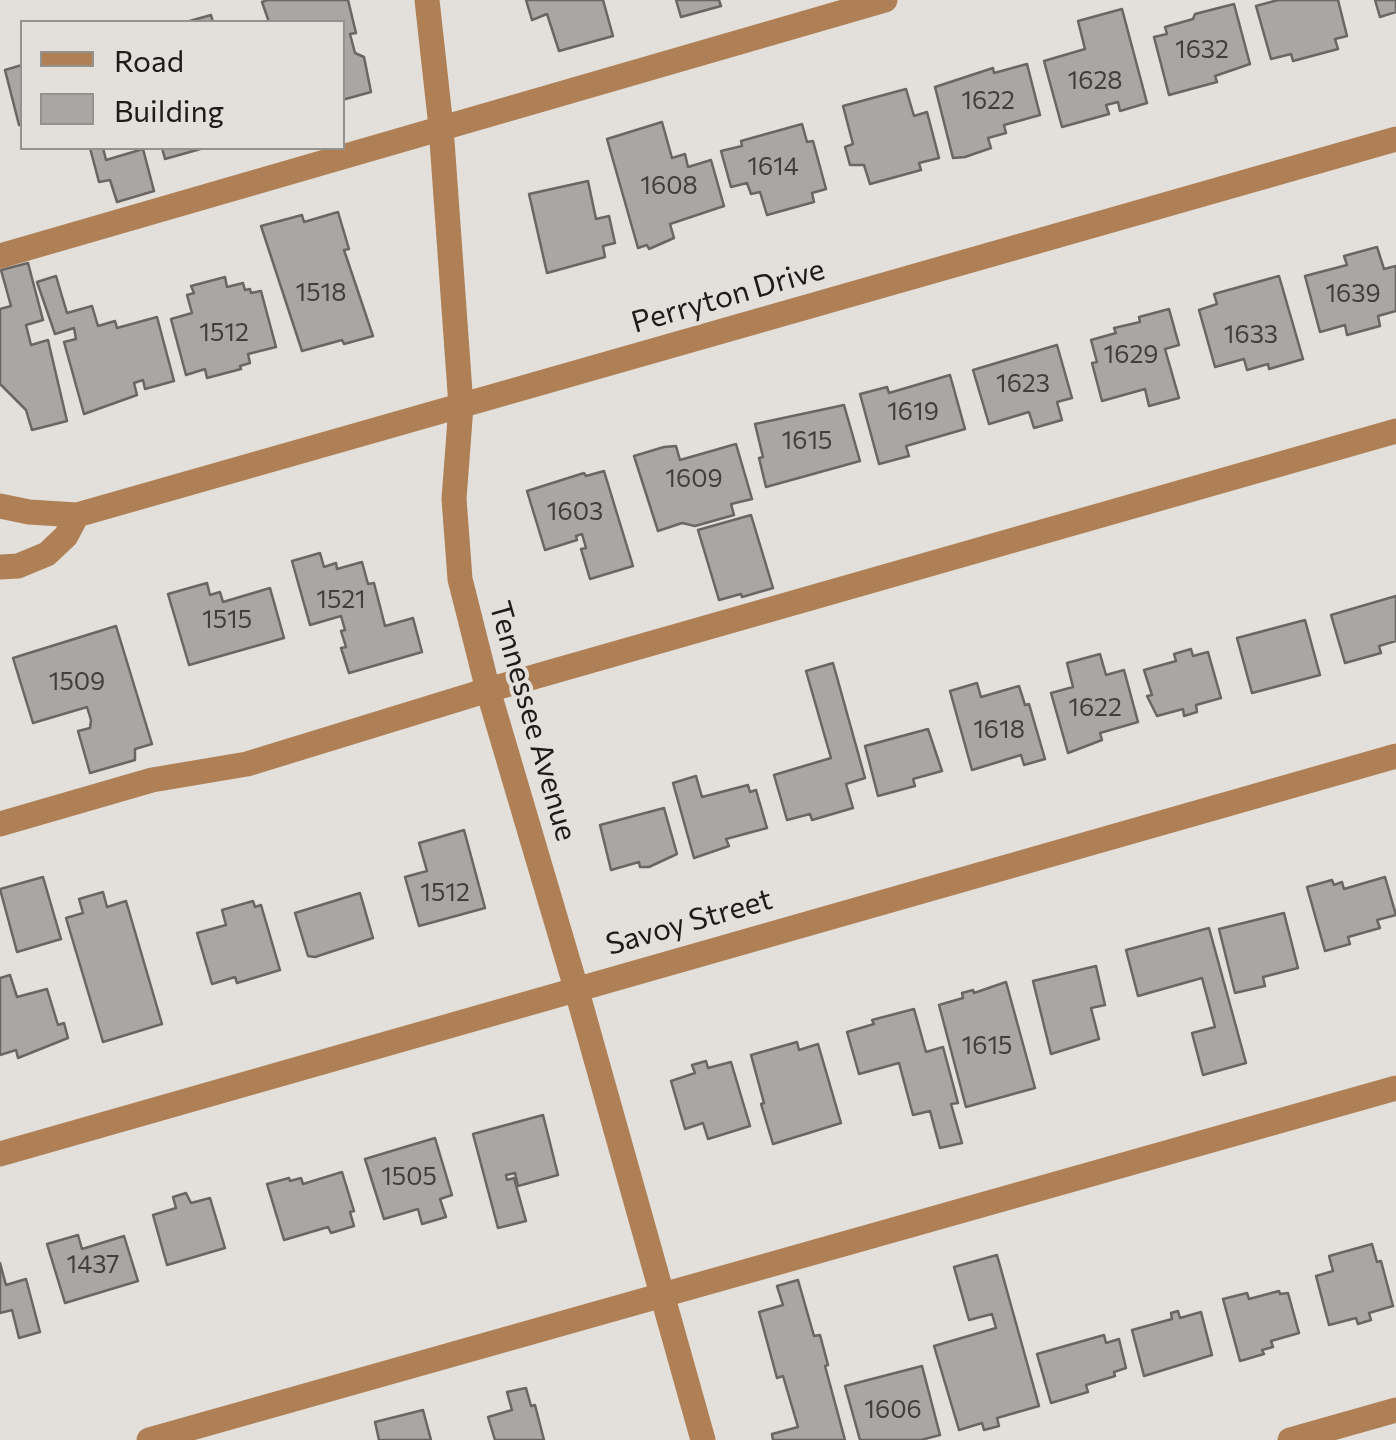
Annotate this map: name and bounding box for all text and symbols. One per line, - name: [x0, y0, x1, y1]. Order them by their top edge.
- legend: [20, 20, 345, 150]
- house number: 1632: [1175, 35, 1229, 65]
- text: Road: [114, 41, 184, 78]
- house number: 1628: [1068, 66, 1122, 96]
- house number: 1622: [961, 86, 1015, 116]
- text: Building: [114, 91, 224, 128]
- house number: 1614: [747, 152, 799, 182]
- house number: 1608: [640, 171, 698, 201]
- street label: Perryton Drive: [627, 251, 829, 341]
- house number: 1518: [296, 278, 346, 308]
- house number: 1639: [1325, 279, 1381, 309]
- house number: 1512: [199, 318, 249, 348]
- house number: 1633: [1224, 320, 1278, 350]
- house number: 1629: [1104, 340, 1158, 370]
- house number: 1623: [996, 369, 1050, 399]
- house number: 1619: [887, 397, 939, 427]
- house number: 1615: [782, 426, 832, 456]
- house number: 1609: [665, 464, 723, 494]
- house number: 1603: [547, 497, 603, 527]
- house number: 1521: [316, 585, 366, 615]
- street label: Tennessee Avenue: [482, 597, 584, 845]
- house number: 1515: [202, 605, 252, 635]
- house number: 1509: [49, 667, 105, 697]
- house number: 1622: [1068, 693, 1122, 723]
- house number: 1618: [973, 715, 1025, 745]
- house number: 1512: [420, 878, 470, 908]
- street label: Savoy Street: [602, 881, 776, 963]
- house number: 1615: [962, 1031, 1012, 1061]
- house number: 1505: [381, 1162, 437, 1192]
- house number: 1437: [66, 1250, 120, 1280]
- house number: 1606: [864, 1395, 922, 1425]

